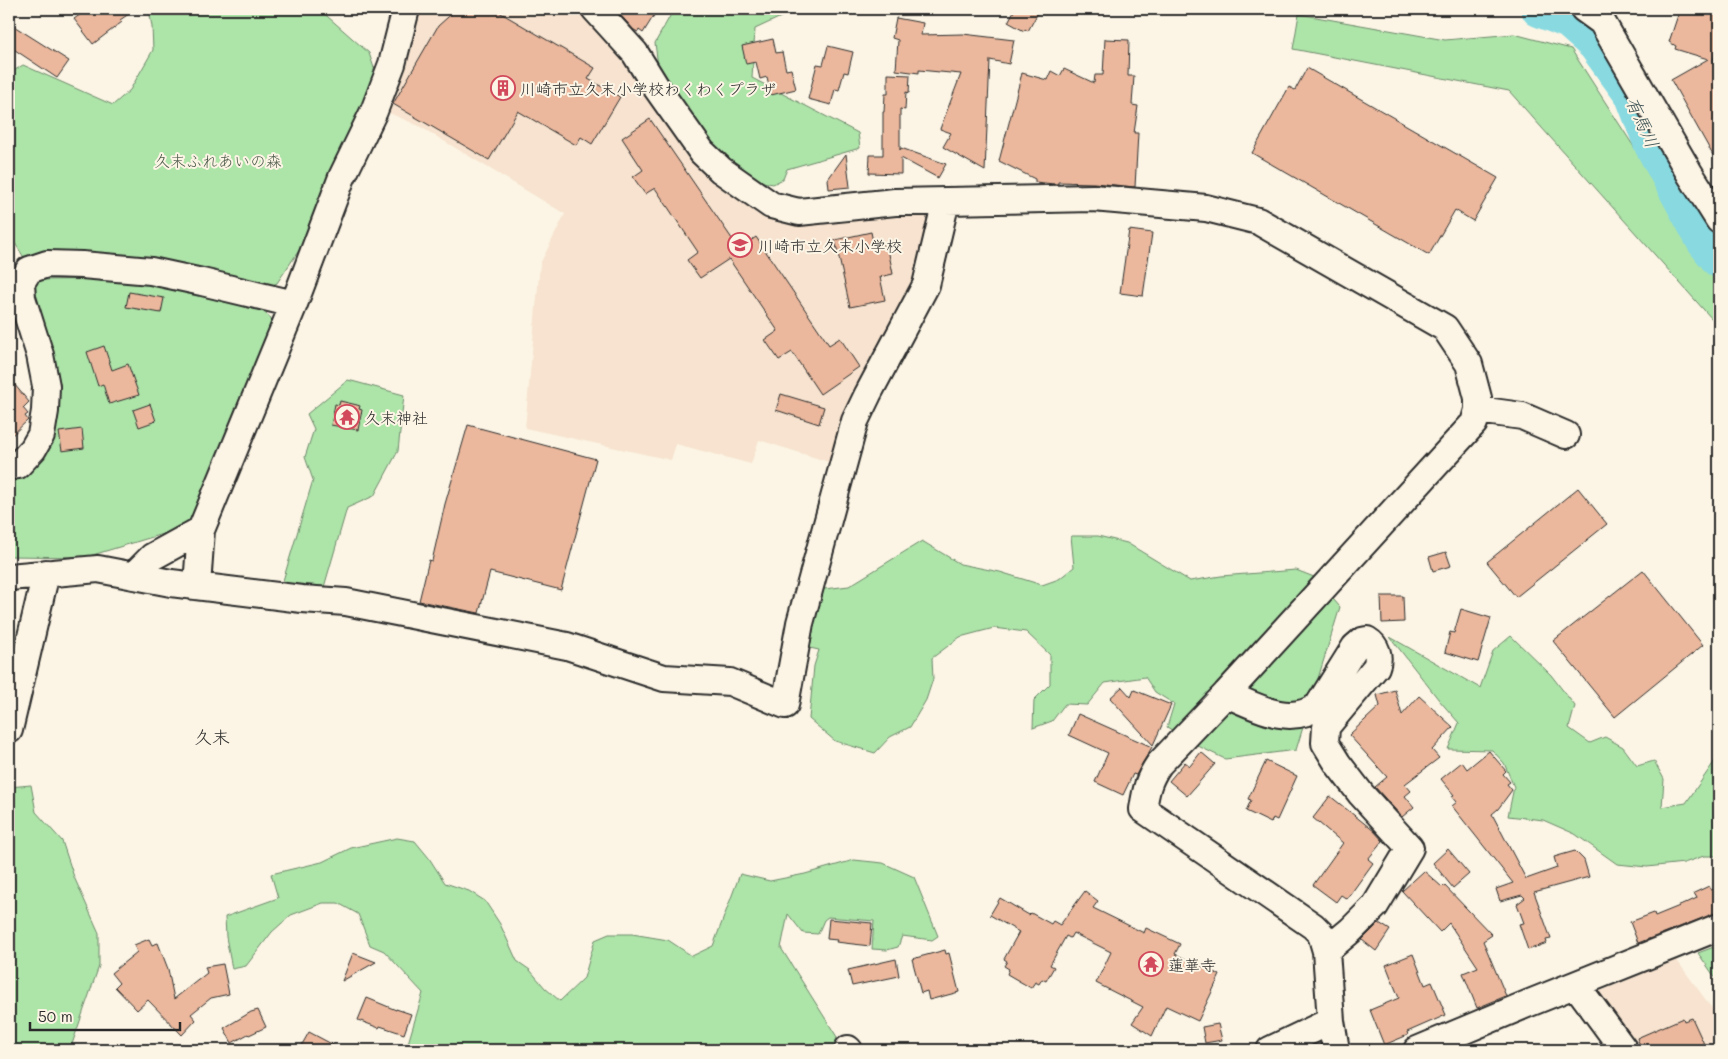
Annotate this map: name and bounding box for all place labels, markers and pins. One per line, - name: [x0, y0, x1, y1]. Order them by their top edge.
- building icon: 川崎市立久末小学校わくわくプラザ: [490, 75, 516, 101]
- place label: 川崎市立久末小学校わくわくプラザ: [520, 78, 776, 99]
- school or university icon: 川崎市立久末小学校: [727, 232, 753, 258]
- place label: 川崎市立久末小学校: [758, 235, 902, 256]
- temple icon: 久末神社: [334, 404, 360, 430]
- place label: 久末神社: [364, 407, 428, 428]
- temple icon: 蓮華寺: [1138, 951, 1164, 977]
- place label: 蓮華寺: [1168, 954, 1216, 975]

